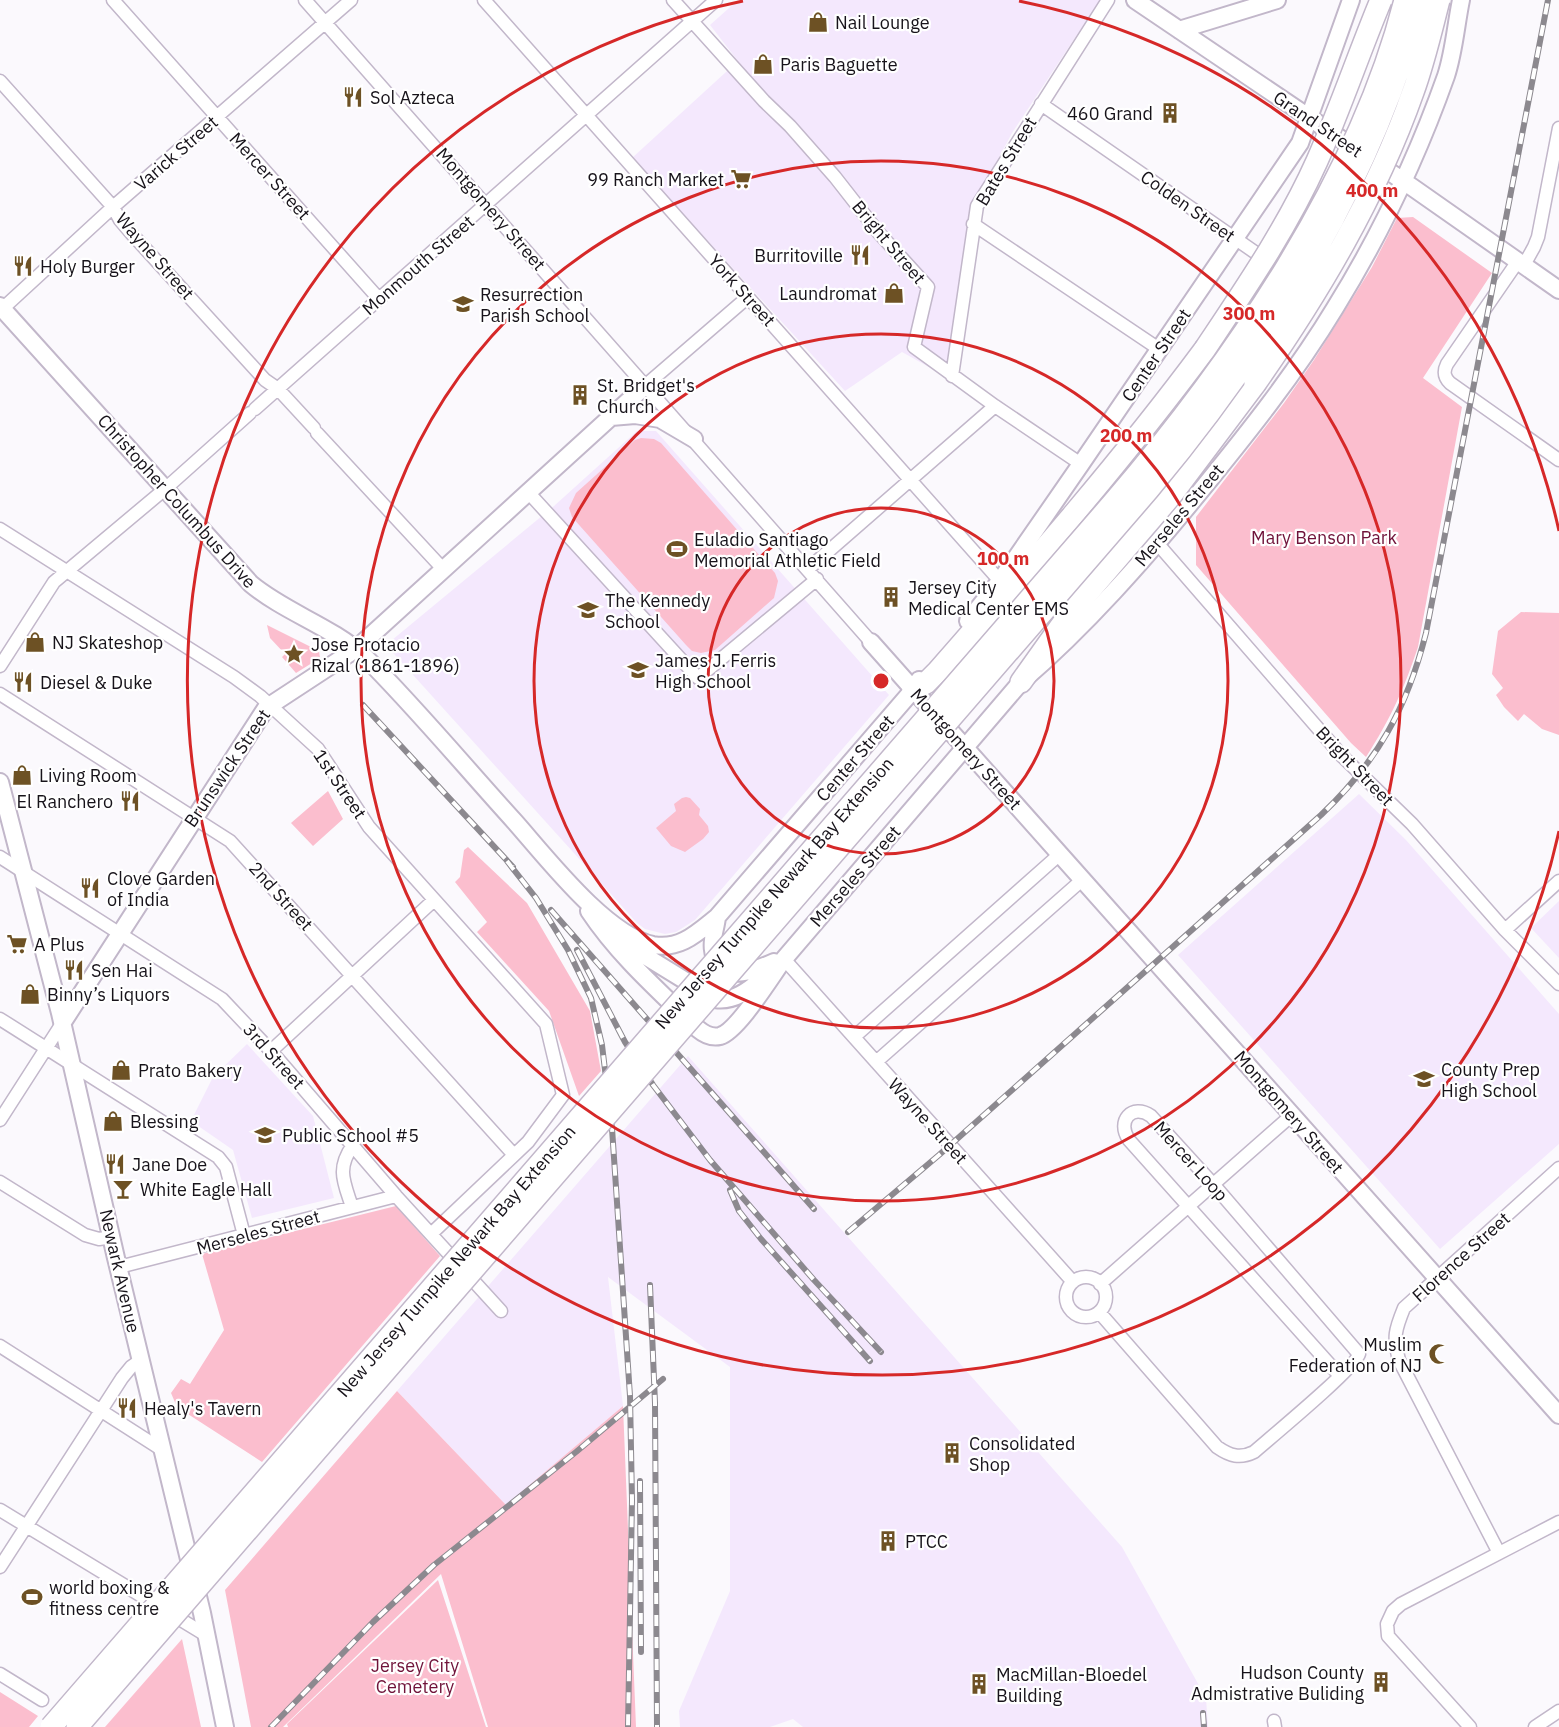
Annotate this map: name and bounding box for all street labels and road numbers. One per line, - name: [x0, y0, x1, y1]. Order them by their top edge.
- street label: Grand Street: [1269, 86, 1367, 162]
- street label: Varick Street: [129, 110, 223, 196]
- street label: Bates Street: [970, 112, 1042, 210]
- street label: Mercer Street: [225, 127, 315, 225]
- street label: Montgomery Street: [431, 143, 551, 275]
- street label: Colden Street: [1136, 165, 1240, 247]
- street label: Bright Street: [847, 195, 931, 289]
- street label: Wayne Street: [111, 208, 199, 304]
- street label: Monmouth Street: [357, 210, 479, 320]
- street label: York Street: [703, 249, 781, 331]
- street label: Center Street: [1116, 304, 1196, 406]
- street label: Christopher Columbus Drive: [93, 409, 261, 593]
- street label: Merseles Street: [1129, 459, 1229, 571]
- street label: Montgomery Street: [905, 684, 1027, 814]
- street label: Brunswick Street: [179, 704, 275, 832]
- street label: Center Street: [811, 710, 899, 806]
- street label: Bright Street: [1311, 721, 1399, 811]
- street label: 1st Street: [308, 745, 372, 823]
- street label: New Jersey Turnpike Newark Bay Extension: [650, 752, 898, 1034]
- street label: Merseles Street: [805, 821, 905, 931]
- street label: 2nd Street: [244, 857, 318, 935]
- street label: 3rd Street: [238, 1018, 310, 1094]
- street label: Montgomery Street: [1229, 1046, 1349, 1178]
- street label: Wayne Street: [883, 1073, 973, 1169]
- street label: Mercer Loop: [1149, 1116, 1233, 1206]
- street label: New Jersey Turnpike Newark Bay Extension: [332, 1120, 580, 1402]
- street label: Merseles Street: [194, 1204, 322, 1260]
- street label: Newark Avenue: [95, 1207, 145, 1335]
- street label: Florence Street: [1407, 1207, 1515, 1307]

